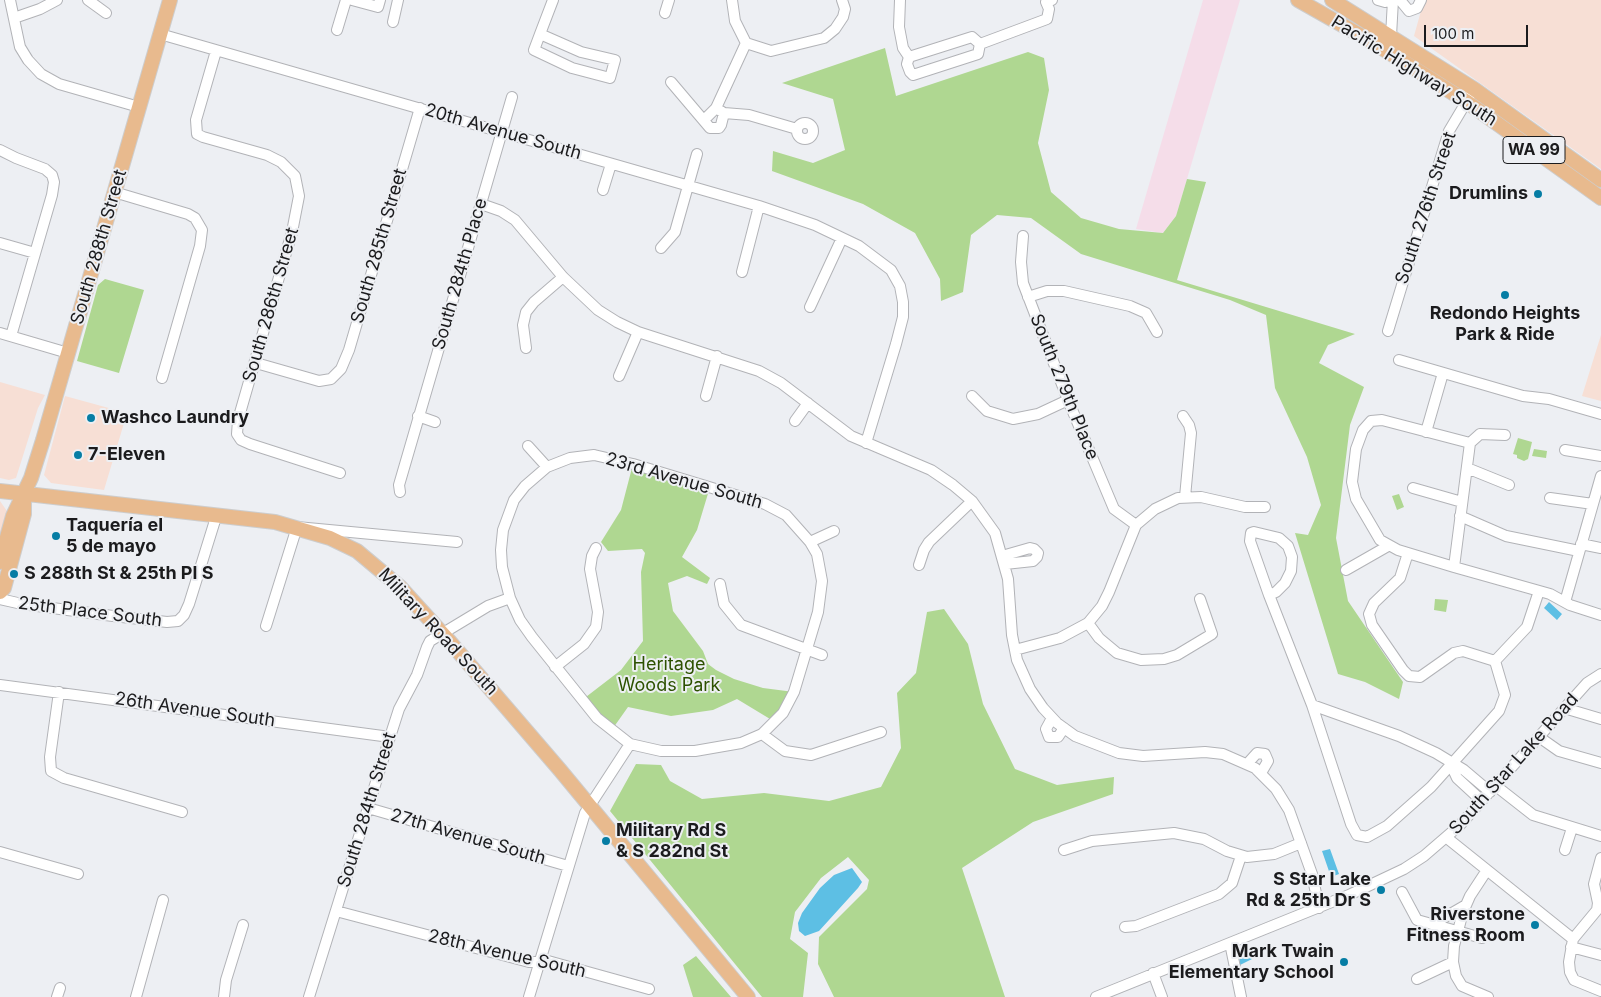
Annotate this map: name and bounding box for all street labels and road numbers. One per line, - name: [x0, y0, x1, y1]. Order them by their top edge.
- street label: Pacific Highway South: [1327, 11, 1501, 131]
- street label: 20th Avenue South: [422, 99, 584, 165]
- street label: South 276th Street: [1391, 129, 1461, 287]
- road number: WA 99: [1503, 136, 1565, 164]
- street label: South 285th Street: [347, 166, 411, 326]
- street label: South 288th Street: [67, 167, 131, 327]
- street label: South 284th Place: [428, 196, 492, 352]
- street label: South 286th Street: [239, 225, 303, 385]
- street label: South 279th Place: [1025, 311, 1103, 463]
- street label: 23rd Avenue South: [603, 448, 765, 514]
- street label: Military Road South: [374, 564, 502, 700]
- street label: 25th Place South: [17, 592, 163, 632]
- street label: 26th Avenue South: [114, 688, 276, 732]
- street label: South Star Lake Road: [1445, 689, 1583, 839]
- street label: South 284th Street: [333, 730, 401, 890]
- street label: 27th Avenue South: [388, 804, 548, 870]
- street label: 28th Avenue South: [426, 925, 588, 983]

